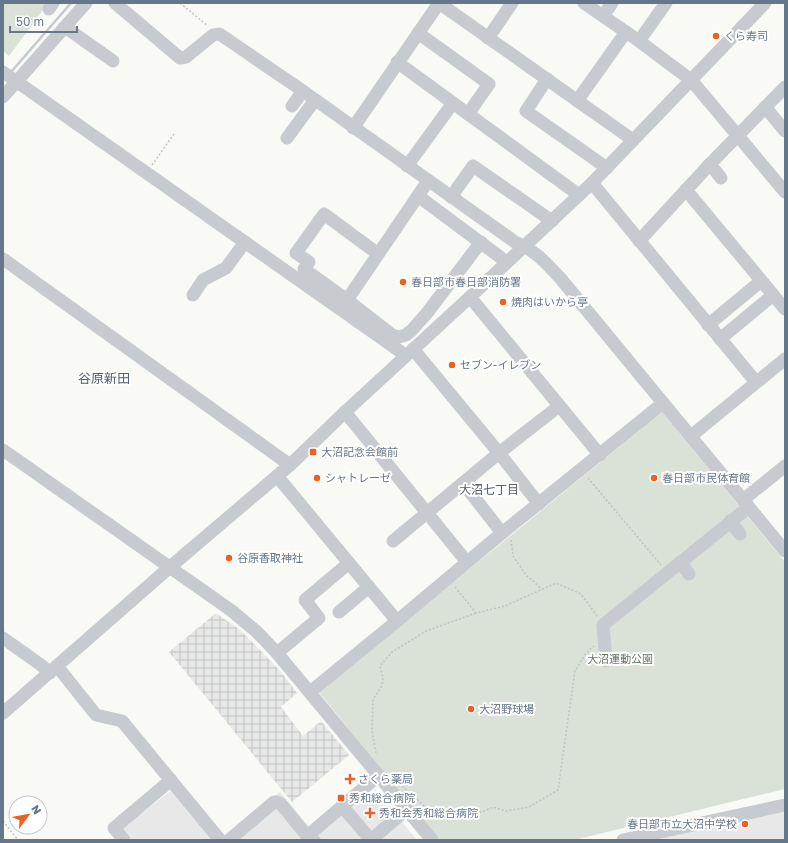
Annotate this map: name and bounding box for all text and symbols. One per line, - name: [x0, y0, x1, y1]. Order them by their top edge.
- scale bar: [10, 8, 77, 34]
- text: 50 m: [16, 14, 44, 29]
- place label: くら寿司: [724, 29, 768, 42]
- marker: くら寿司: [711, 31, 721, 41]
- place label: 春日部市春日部消防署: [411, 275, 521, 288]
- marker: 春日部市春日部消防署: [398, 277, 408, 287]
- place label: 焼肉はいから亭: [511, 295, 588, 308]
- marker: 焼肉はいから亭: [498, 297, 508, 307]
- place label: セブン-イレブン: [460, 358, 541, 371]
- marker: セブン-イレブン: [447, 360, 457, 370]
- district label: 谷原新田: [78, 370, 130, 386]
- place label: 大沼記念会館前: [321, 445, 398, 458]
- marker: 大沼記念会館前: [308, 447, 318, 457]
- place label: シャトレーゼ: [325, 471, 391, 484]
- place label: 春日部市民体育館: [662, 471, 750, 484]
- marker: シャトレーゼ: [312, 473, 322, 483]
- marker: 春日部市民体育館: [649, 473, 659, 483]
- district label: 大沼七丁目: [459, 482, 519, 497]
- place label: 谷原香取神社: [237, 551, 303, 564]
- marker: 谷原香取神社: [224, 553, 234, 563]
- park label: 大沼運動公園: [587, 652, 653, 665]
- place label: 大沼野球場: [479, 702, 534, 715]
- marker: 大沼野球場: [466, 704, 476, 714]
- place label: さくら薬局: [358, 772, 413, 785]
- marker: さくら薬局: [345, 774, 355, 784]
- place label: 秀和総合病院: [349, 791, 415, 804]
- marker: 秀和総合病院: [336, 793, 346, 803]
- north arrow: [8, 795, 48, 835]
- text: N: [29, 802, 45, 816]
- place label: 秀和会秀和総合病院: [379, 806, 478, 819]
- marker: 秀和会秀和総合病院: [364, 807, 376, 819]
- place label: 春日部市立大沼中学校: [627, 817, 737, 830]
- marker: 春日部市立大沼中学校: [740, 819, 750, 829]

